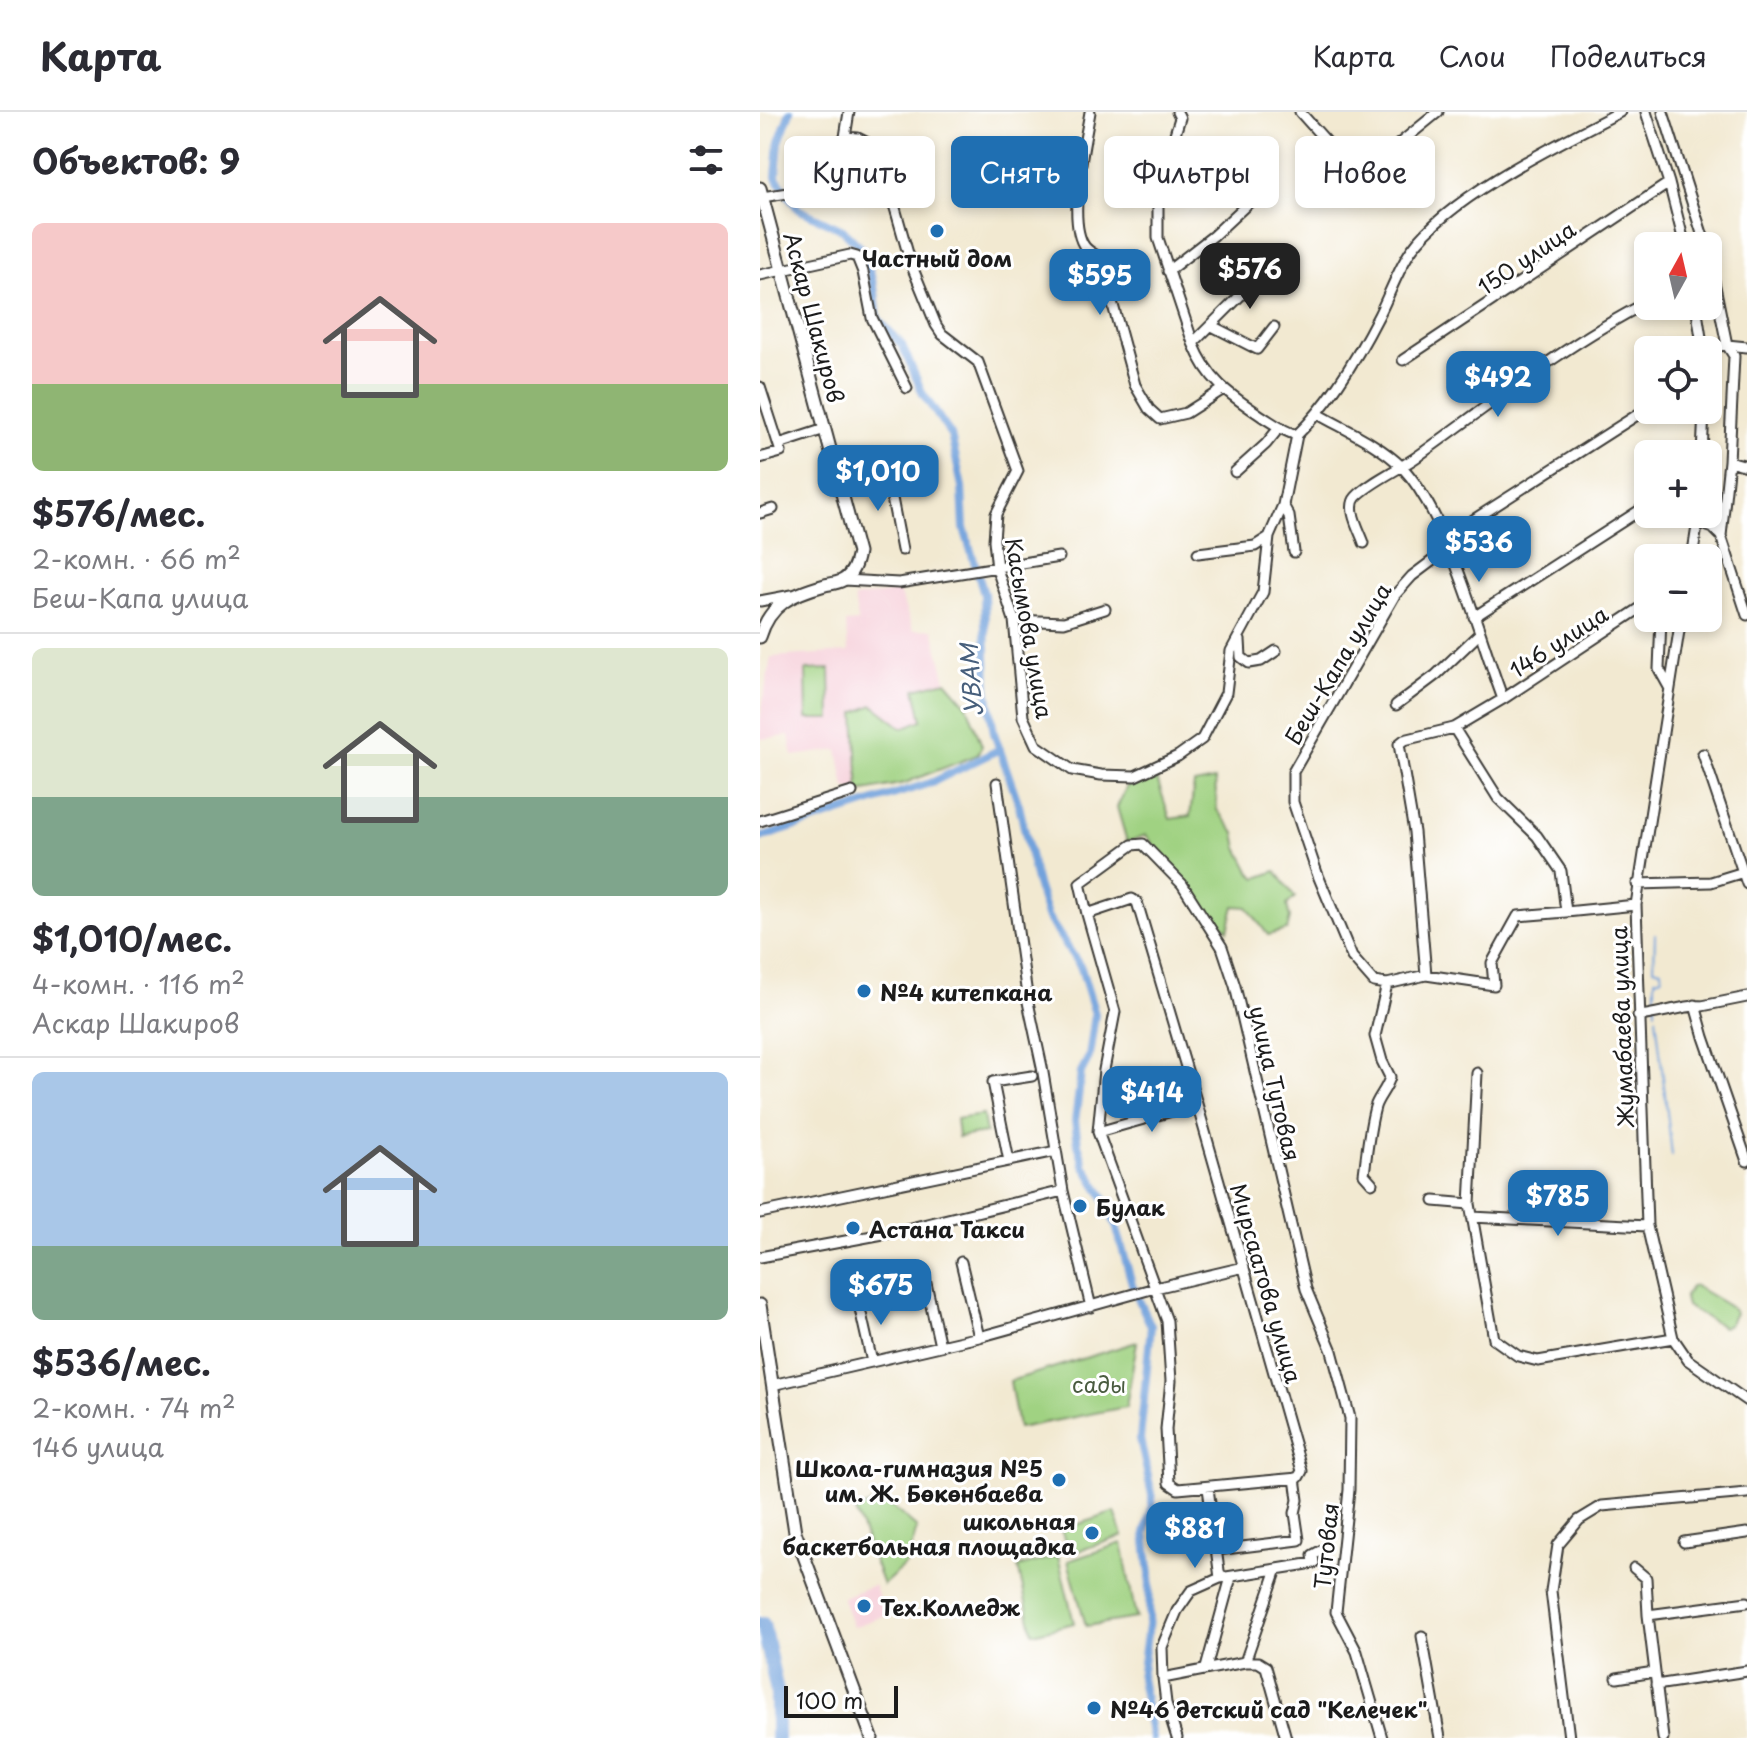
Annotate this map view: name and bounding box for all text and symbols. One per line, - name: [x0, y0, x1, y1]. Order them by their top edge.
- text: Карта: [40, 27, 162, 84]
- text: Карта: [1312, 34, 1395, 77]
- text: Слои: [1439, 34, 1506, 77]
- text: Поделиться: [1550, 34, 1707, 77]
- text: Объектов: 9: [32, 134, 240, 186]
- chip: Купить: [784, 136, 935, 208]
- chip: Снять: [951, 136, 1088, 208]
- chip: Фильтры: [1104, 136, 1279, 208]
- chip: Новое: [1295, 136, 1435, 208]
- icon: filters: [684, 138, 728, 182]
- street label: 150 улица: [1470, 212, 1582, 302]
- marker: Частный дом: [928, 222, 946, 240]
- street label: Аскар Шакиров: [776, 228, 854, 406]
- north arrow: [1634, 232, 1722, 320]
- map controls: [1634, 232, 1722, 632]
- place label: Частный дом: [862, 241, 1012, 274]
- pin: $576: [1203, 243, 1297, 311]
- pin: $595: [1053, 249, 1147, 317]
- text: $576: [1218, 249, 1282, 288]
- text: $595: [1067, 255, 1133, 294]
- icon: home: [308, 275, 452, 419]
- button: locate: [1634, 336, 1722, 424]
- pin: $492: [1451, 351, 1545, 419]
- text: $492: [1464, 357, 1532, 396]
- button: +: [1634, 440, 1722, 528]
- pin: $1,010: [813, 445, 943, 513]
- text: $1,010: [836, 451, 920, 490]
- text: $576/мес.: [32, 487, 205, 539]
- pin: $536: [1432, 516, 1526, 584]
- text: $536: [1445, 522, 1513, 561]
- street label: Касымова улица: [998, 535, 1062, 721]
- text: 2-комн. · 66 m²: [32, 539, 241, 578]
- button: −: [1634, 544, 1722, 632]
- street label: Беш-Капа улица: [1276, 576, 1398, 750]
- text: Беш-Капа улица: [32, 578, 248, 617]
- street label: 146 улица: [1502, 597, 1614, 685]
- water label: УВАМ: [949, 640, 990, 717]
- icon: home: [308, 700, 452, 844]
- text: $1,010/мес.: [32, 912, 232, 964]
- street label: Жумабаева улица: [1601, 926, 1641, 1128]
- text: 4-комн. · 116 m²: [32, 964, 245, 1003]
- place label: №4 китепкана: [880, 975, 1053, 1008]
- marker: №4 китепкана: [855, 982, 873, 1000]
- street label: улица Тутовая: [1242, 1002, 1310, 1164]
- text: Аскар Шакиров: [32, 1003, 239, 1042]
- pin: $414: [1105, 1066, 1199, 1134]
- text: $414: [1120, 1072, 1184, 1111]
- icon: home: [308, 1124, 452, 1268]
- pin: $785: [1511, 1170, 1605, 1238]
- text: $785: [1526, 1176, 1590, 1215]
- street label: Мирсаатова улица: [1223, 1179, 1311, 1387]
- place label: Булак: [1096, 1190, 1166, 1223]
- marker: Булак: [1071, 1197, 1089, 1215]
- place label: Астана Такси: [869, 1212, 1025, 1245]
- marker: Астана Такси: [844, 1219, 862, 1237]
- pin: $675: [834, 1259, 928, 1327]
- text: $675: [848, 1265, 914, 1304]
- text: $536/мес.: [32, 1336, 211, 1388]
- park label: сады: [1072, 1367, 1126, 1400]
- text: 2-комн. · 74 m²: [32, 1388, 236, 1427]
- text: 146 улица: [32, 1427, 164, 1466]
- place label: Школа-гимназия №5 им. Ж. Бөкөнбаева: [795, 1451, 1043, 1509]
- marker: Школа-гимназия №5 им. Ж. Бөкөнбаева: [1050, 1471, 1068, 1489]
- street label: Тутовая: [1304, 1501, 1346, 1591]
- pin: $881: [1148, 1502, 1242, 1570]
- place label: школьная баскетбольная площадка: [783, 1504, 1076, 1562]
- text: $881: [1164, 1508, 1226, 1547]
- marker: школьная баскетбольная площадка: [1083, 1524, 1101, 1542]
- place label: Тех.Колледж: [880, 1590, 1021, 1623]
- marker: Тех.Колледж: [855, 1597, 873, 1615]
- scale bar: [784, 1682, 898, 1718]
- text: 100 m: [796, 1683, 863, 1716]
- place label: №46 детский сад "Келечек": [1110, 1692, 1428, 1725]
- marker: №46 детский сад "Келечек": [1085, 1699, 1103, 1717]

